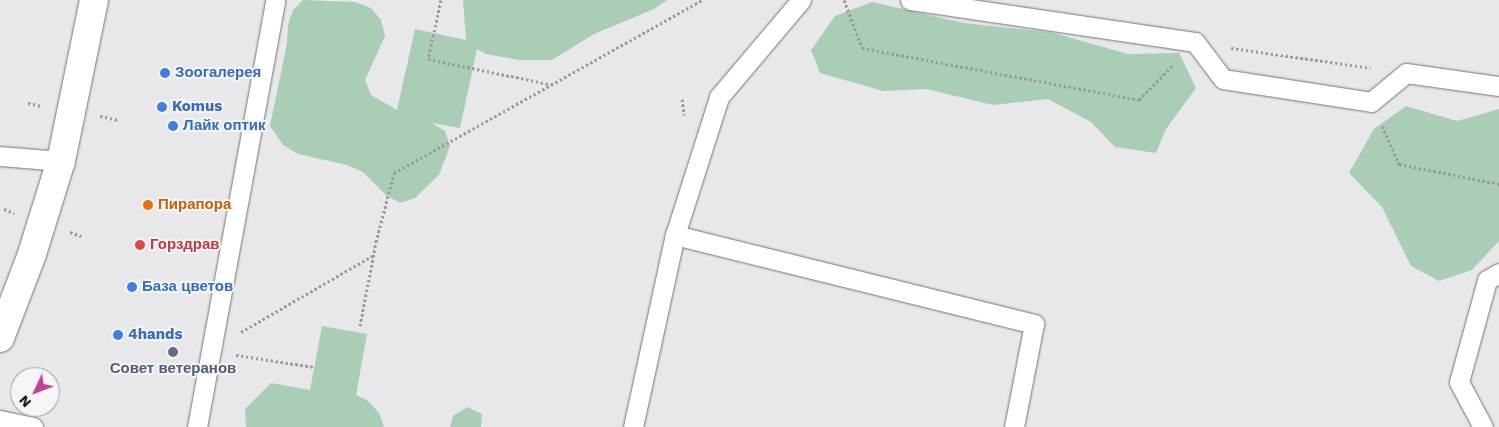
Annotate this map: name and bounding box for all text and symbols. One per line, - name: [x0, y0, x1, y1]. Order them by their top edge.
- place label: Зоогалерея: [175, 64, 261, 82]
- marker: Зоогалерея: [159, 67, 171, 79]
- place label: Komus: [172, 98, 222, 116]
- marker: Komus: [156, 101, 168, 113]
- place label: Лайк оптик: [183, 117, 266, 135]
- marker: Лайк оптик: [167, 120, 179, 132]
- place label: Пирапора: [158, 196, 231, 214]
- marker: Пирапора: [142, 199, 154, 211]
- place label: Горздрав: [150, 236, 220, 254]
- marker: Горздрав: [134, 239, 146, 251]
- place label: База цветов: [142, 278, 233, 296]
- marker: База цветов: [126, 281, 138, 293]
- place label: 4hands: [128, 326, 182, 344]
- marker: 4hands: [112, 329, 124, 341]
- marker: Совет ветеранов: [167, 346, 179, 358]
- place label: Совет ветеранов: [110, 360, 236, 378]
- north arrow: [10, 367, 60, 417]
- text: N: [15, 392, 34, 411]

